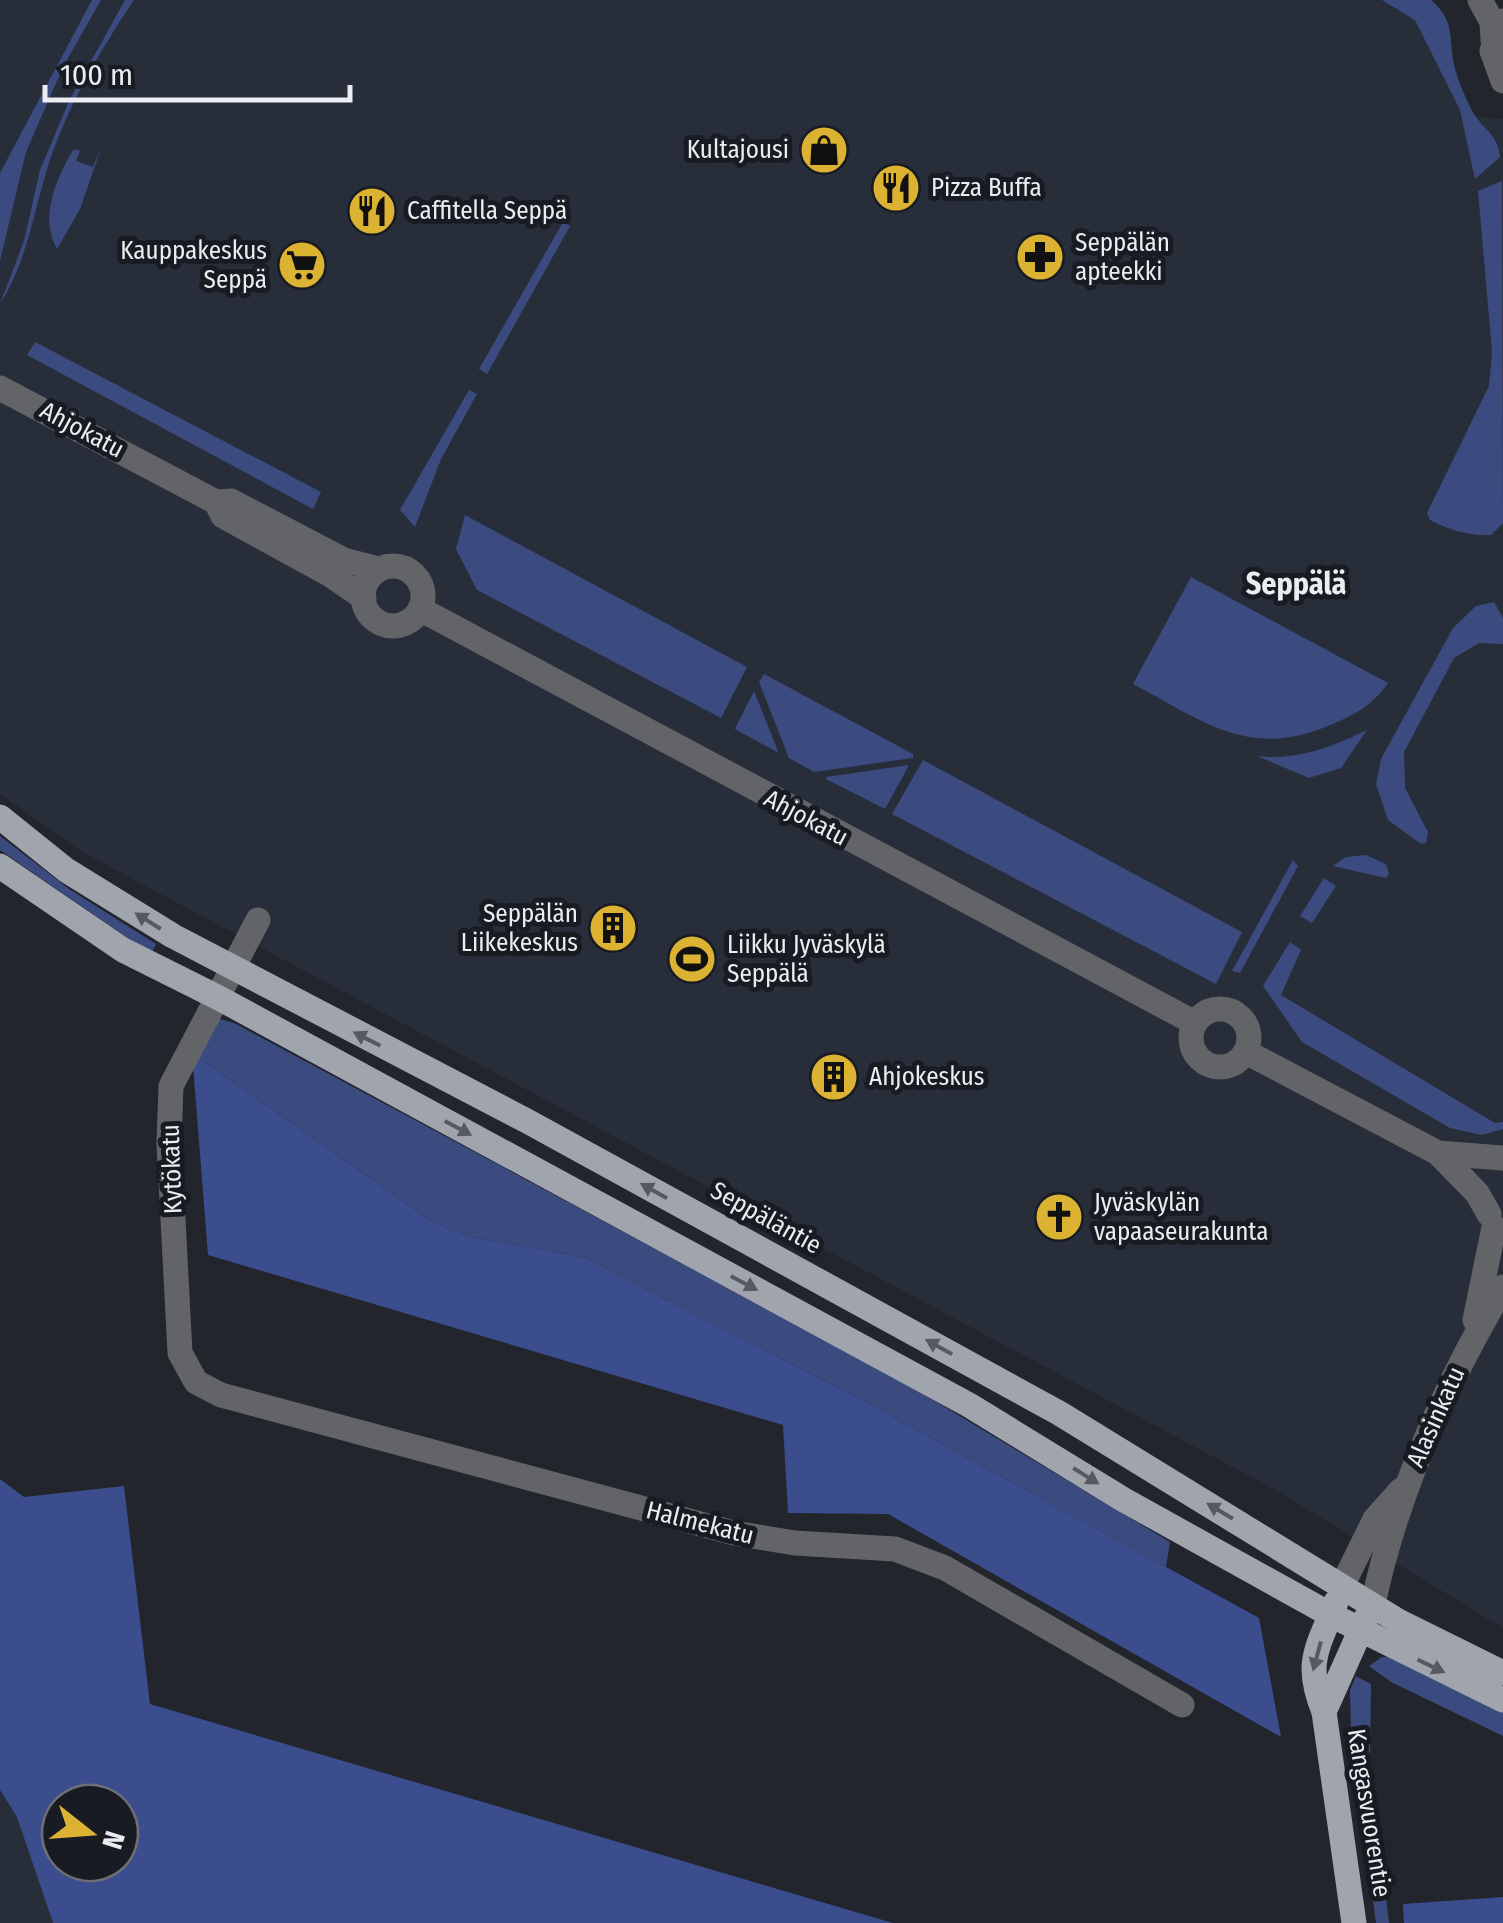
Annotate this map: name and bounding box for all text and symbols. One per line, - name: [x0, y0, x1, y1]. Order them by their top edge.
- scale bar: [45, 40, 350, 102]
- text: 100 m: [60, 57, 133, 93]
- shop icon: Kultajousi: [798, 124, 850, 176]
- place label: Kultajousi: [687, 135, 789, 165]
- restaurant icon: Pizza Buffa: [870, 162, 922, 214]
- place label: Pizza Buffa: [931, 173, 1042, 203]
- restaurant icon: Caffitella Seppä: [346, 185, 398, 237]
- place label: Caffitella Seppä: [407, 196, 567, 226]
- place label: Seppälän apteekki: [1075, 228, 1170, 287]
- pharmacy icon: Seppälän apteekki: [1014, 231, 1066, 283]
- place label: Kauppakeskus Seppä: [120, 236, 267, 295]
- supermarket icon: Kauppakeskus Seppä: [276, 239, 328, 291]
- street label: Ahjokatu: [35, 395, 129, 465]
- district label: Seppälä: [1246, 566, 1346, 602]
- street label: Ahjokatu: [759, 783, 853, 853]
- place label: Seppälän Liikekeskus: [461, 899, 578, 958]
- building icon: Seppälän Liikekeskus: [587, 902, 639, 954]
- one-way arrow: [134, 912, 161, 930]
- place label: Liikku Jyväskylä Seppälä: [727, 930, 886, 989]
- sports icon: Liikku Jyväskylä Seppälä: [666, 933, 718, 985]
- one-way arrow: [352, 1031, 381, 1048]
- building icon: Ahjokeskus: [808, 1051, 860, 1103]
- place label: Ahjokeskus: [869, 1062, 984, 1092]
- one-way arrow: [444, 1119, 472, 1137]
- street label: Kytökatu: [155, 1124, 189, 1214]
- street label: Seppäläntie: [705, 1175, 827, 1261]
- one-way arrow: [640, 1183, 668, 1200]
- place label: Jyväskylän vapaaseurakunta: [1094, 1188, 1269, 1247]
- church icon: Jyväskylän vapaaseurakunta: [1033, 1191, 1085, 1243]
- one-way arrow: [729, 1275, 758, 1292]
- one-way arrow: [925, 1339, 953, 1357]
- street label: Alasinkatu: [1401, 1362, 1471, 1472]
- one-way arrow: [1072, 1467, 1099, 1485]
- street label: Halmekatu: [643, 1495, 757, 1551]
- one-way arrow: [1206, 1503, 1234, 1520]
- one-way arrow: [1308, 1641, 1324, 1672]
- one-way arrow: [1417, 1657, 1446, 1674]
- street label: Kangasvuorentie: [1341, 1727, 1397, 1899]
- north arrow: [40, 1783, 140, 1883]
- text: N: [95, 1827, 132, 1853]

